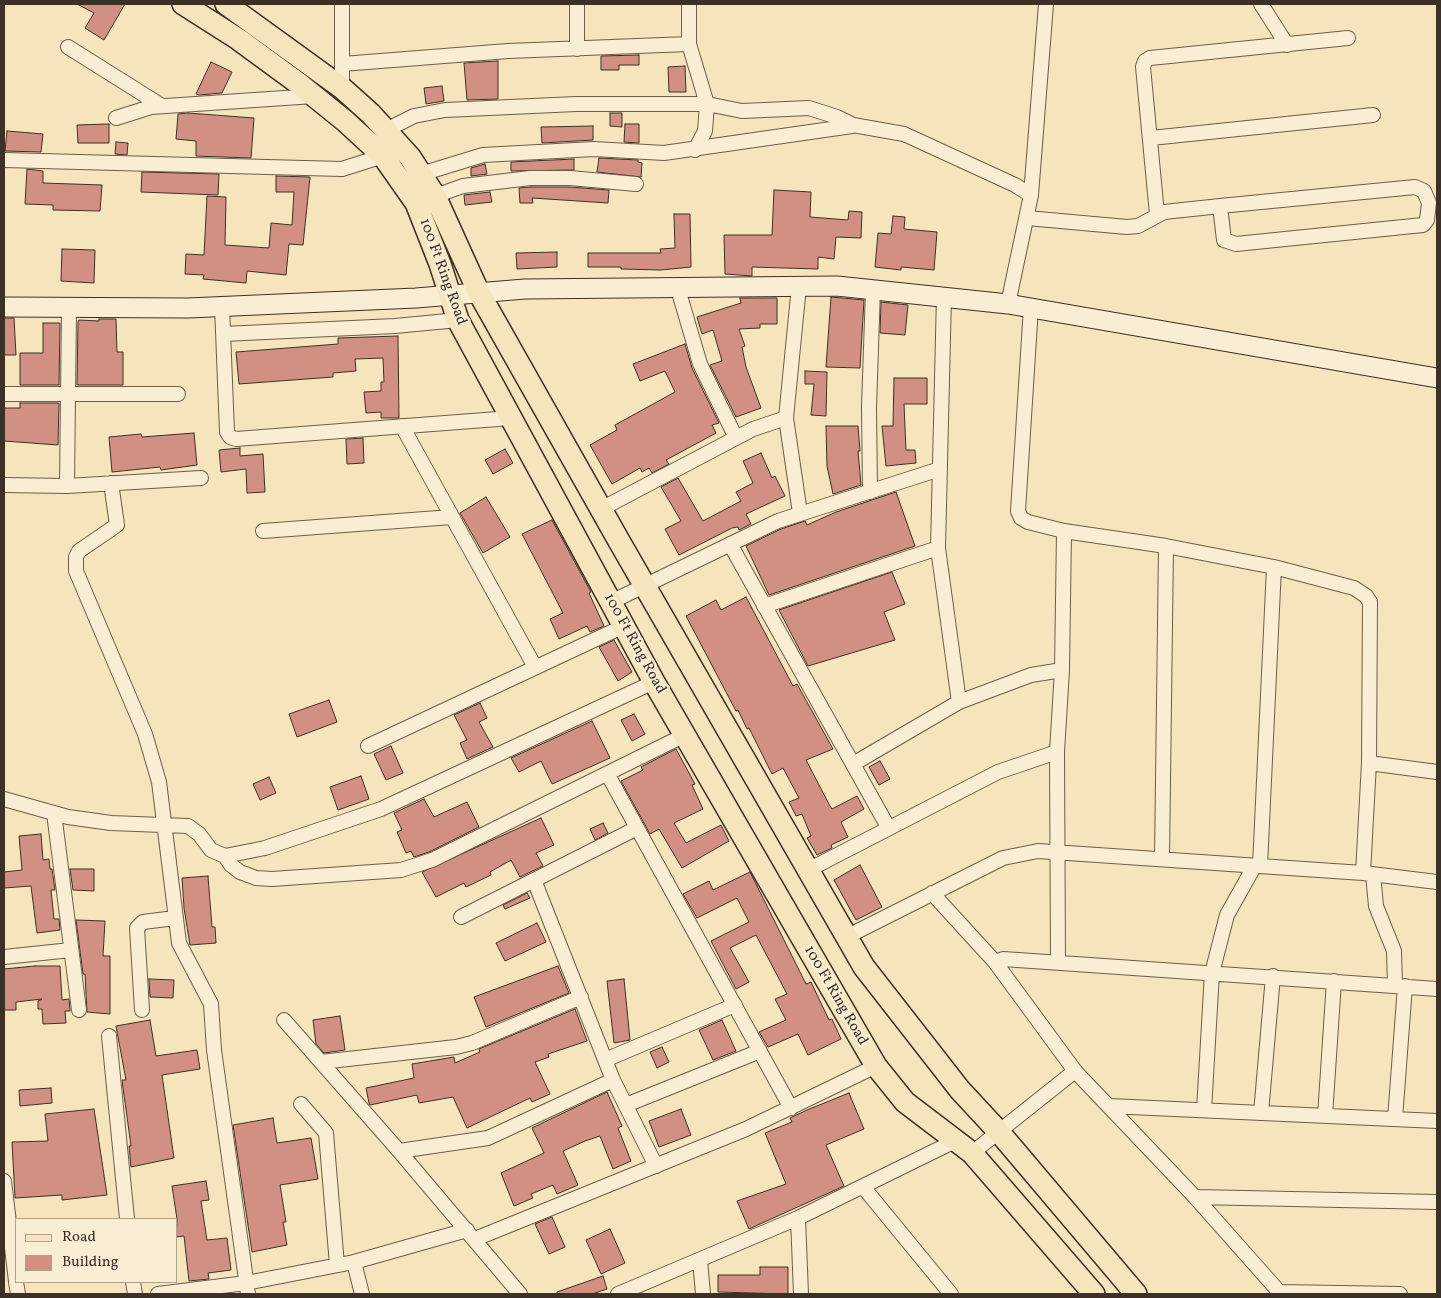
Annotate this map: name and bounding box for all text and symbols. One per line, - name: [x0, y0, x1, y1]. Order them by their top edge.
- street label: 100 Ft Ring Road: [414, 216, 470, 328]
- street label: 100 Ft Ring Road: [599, 591, 669, 697]
- street label: 100 Ft Ring Road: [799, 943, 871, 1049]
- legend: [15, 1218, 178, 1283]
- text: Road: [62, 1227, 96, 1248]
- text: Building: [62, 1252, 118, 1273]

